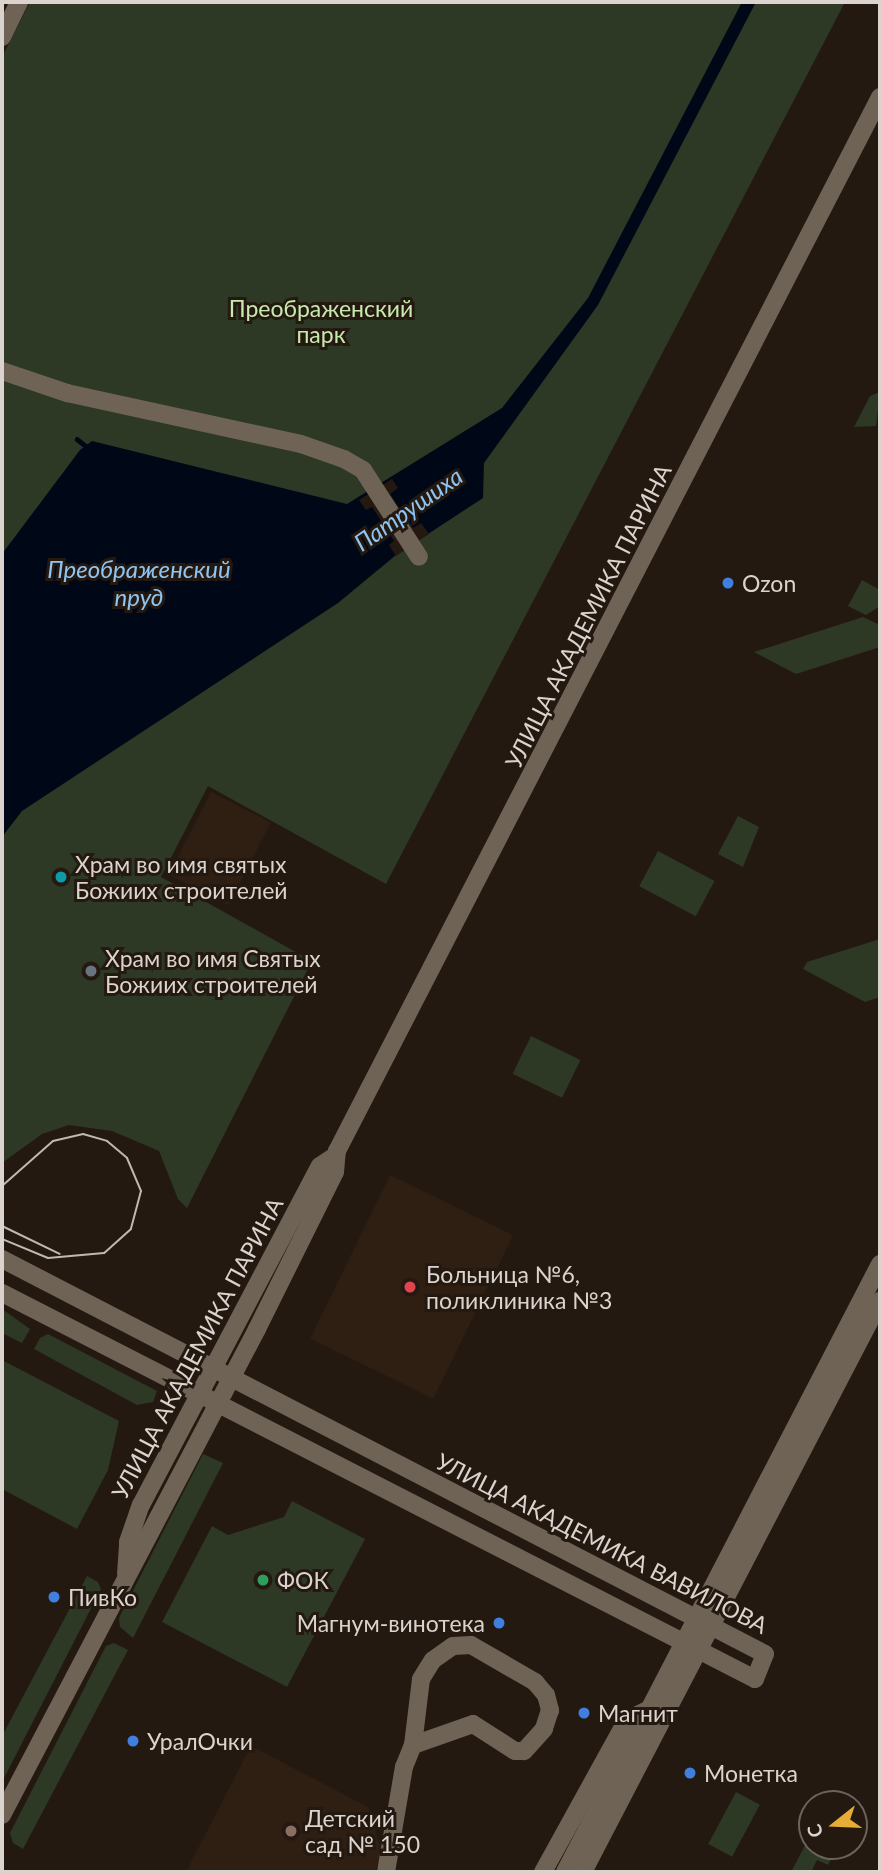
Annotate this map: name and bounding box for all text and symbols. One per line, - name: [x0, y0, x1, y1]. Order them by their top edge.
- park label: Преображенский парк: [229, 294, 413, 348]
- street label: УЛИЦА АКАДЕМИКА ПАРИНА: [499, 459, 677, 773]
- water label: Патрушиха: [348, 461, 468, 557]
- water label: Преображенский пруд: [47, 555, 231, 611]
- place label: Ozon: [742, 569, 796, 597]
- marker: Ozon: [720, 575, 736, 591]
- place label: Храм во имя святых Божиих строителей: [75, 850, 288, 904]
- marker: Храм во имя святых Божиих строителей: [53, 869, 69, 885]
- place label: Храм во имя Святых Божиих строителей: [105, 944, 321, 998]
- marker: Храм во имя Святых Божиих строителей: [83, 963, 99, 979]
- street label: УЛИЦА АКАДЕМИКА ПАРИНА: [106, 1193, 288, 1503]
- place label: Больница №6, поликлиника №3: [426, 1260, 612, 1314]
- marker: Больница №6, поликлиника №3: [400, 1277, 420, 1297]
- street label: УЛИЦА АКАДЕМИКА ВАВИЛОВА: [432, 1447, 772, 1639]
- place label: ФОК: [277, 1566, 329, 1594]
- marker: ФОК: [255, 1572, 271, 1588]
- place label: ПивКо: [68, 1583, 137, 1611]
- marker: ПивКо: [46, 1589, 62, 1605]
- place label: Магнум-винотека: [297, 1609, 485, 1637]
- marker: Магнум-винотека: [491, 1615, 507, 1631]
- place label: Магнит: [598, 1699, 678, 1727]
- marker: Магнит: [576, 1705, 592, 1721]
- place label: УралОчки: [147, 1727, 253, 1755]
- marker: УралОчки: [125, 1733, 141, 1749]
- place label: Монетка: [704, 1759, 798, 1787]
- marker: Монетка: [682, 1765, 698, 1781]
- north arrow: [798, 1790, 868, 1860]
- place label: Детский сад № 150: [305, 1804, 420, 1858]
- text: С: [802, 1821, 827, 1841]
- marker: Детский сад № 150: [283, 1823, 299, 1839]

